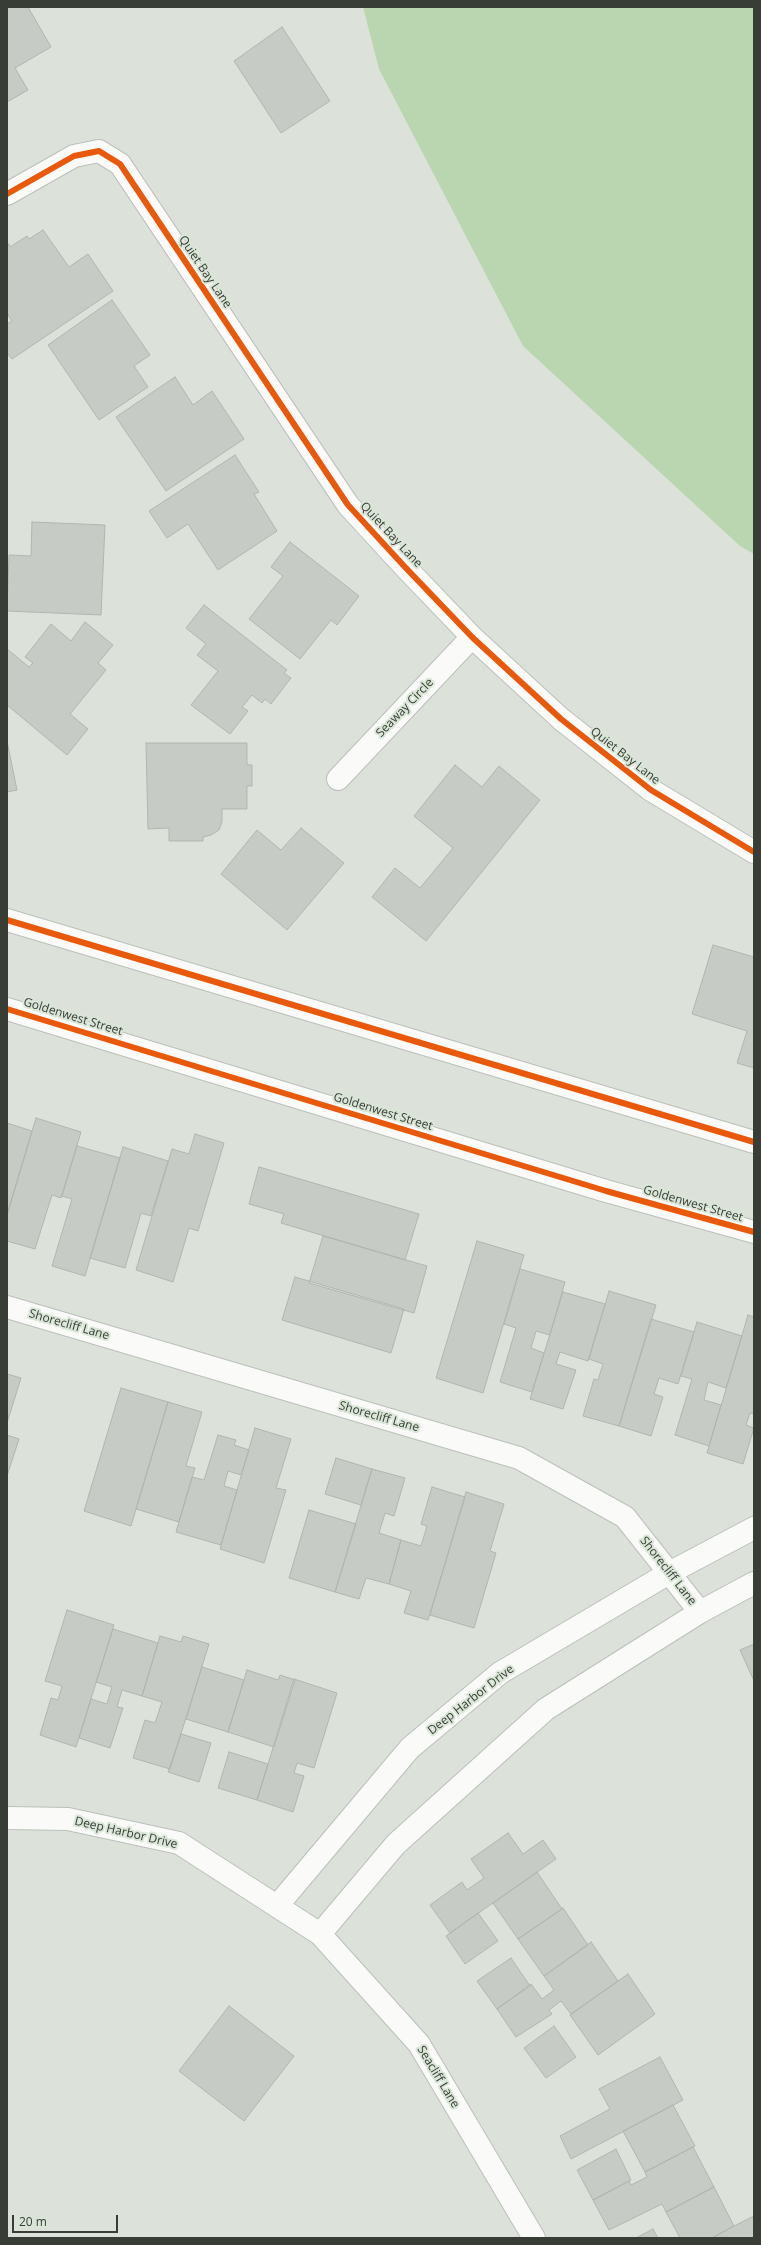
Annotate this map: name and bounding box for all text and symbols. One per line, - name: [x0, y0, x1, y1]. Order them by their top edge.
- street label: Quiet Bay Lane: [175, 233, 235, 311]
- street label: Quiet Bay Lane: [357, 499, 425, 571]
- street label: Seaway Circle: [373, 676, 437, 740]
- street label: Quiet Bay Lane: [587, 724, 663, 788]
- street label: Goldenwest Street: [22, 995, 124, 1039]
- street label: Goldenwest Street: [332, 1090, 434, 1134]
- street label: Goldenwest Street: [641, 1183, 745, 1225]
- street label: Shorecliff Lane: [27, 1307, 111, 1343]
- street label: Shorecliff Lane: [337, 1399, 421, 1435]
- street label: Shorecliff Lane: [637, 1534, 699, 1608]
- street label: Deep Harbor Drive: [425, 1662, 517, 1738]
- street label: Deep Harbor Drive: [73, 1814, 179, 1852]
- street label: Seacliff Lane: [414, 2043, 462, 2111]
- scale bar: [14, 2207, 120, 2233]
- text: 20 m: [19, 2213, 47, 2230]

